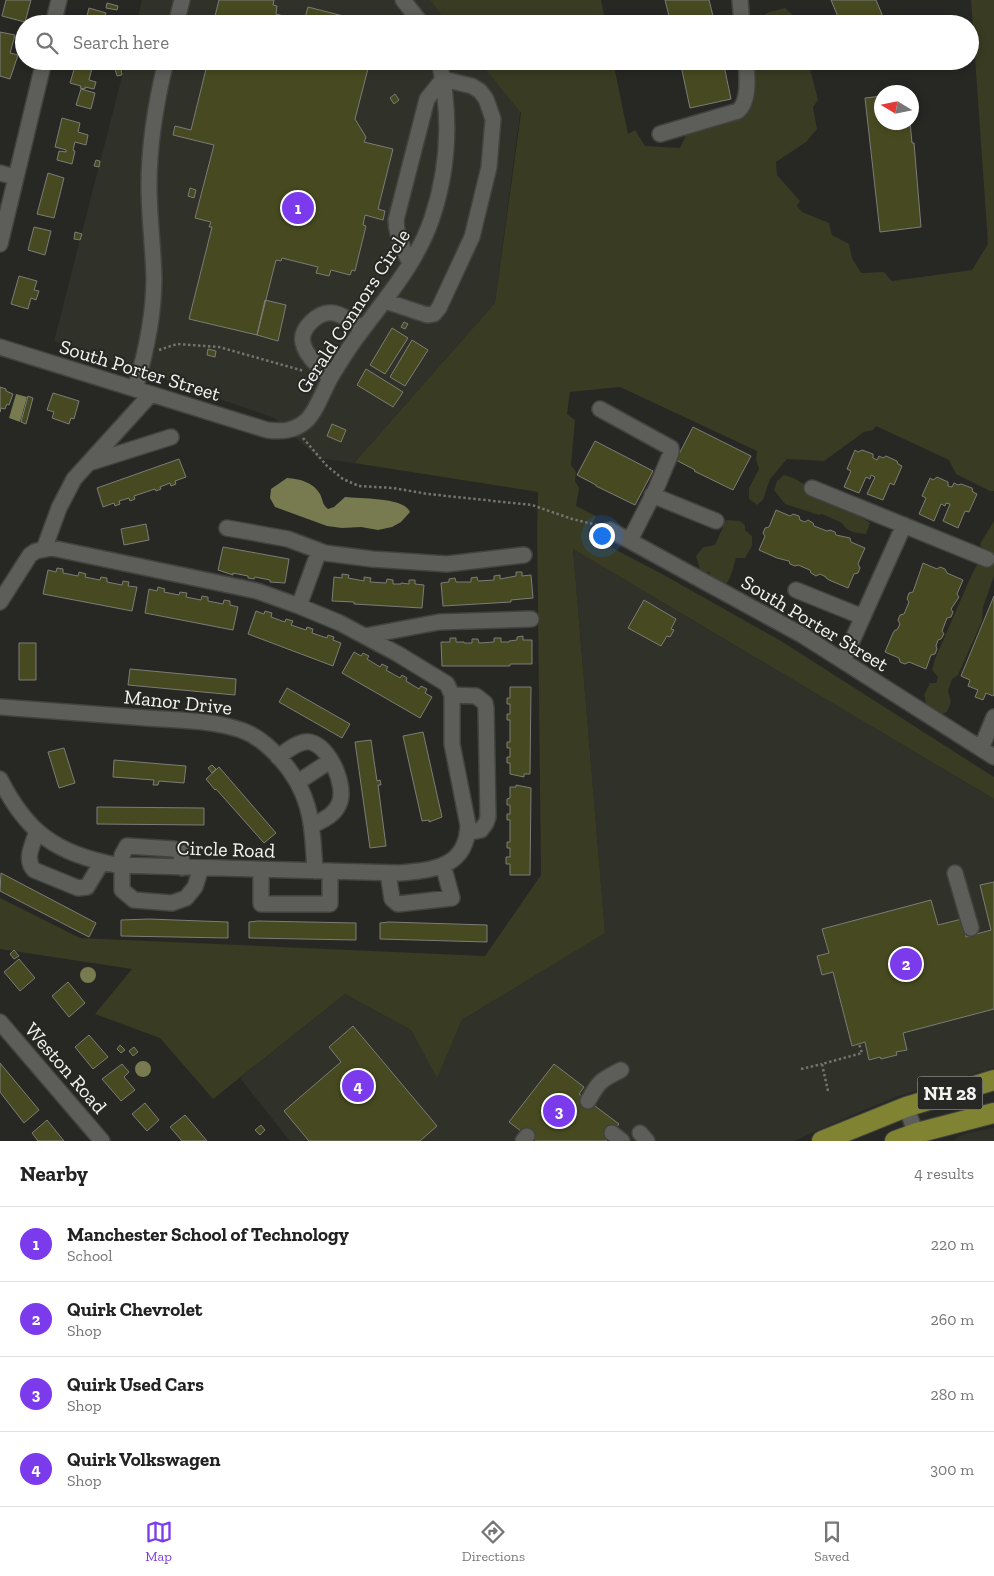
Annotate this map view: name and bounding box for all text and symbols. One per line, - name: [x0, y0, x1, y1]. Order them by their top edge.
- search box: [15, 15, 979, 70]
- icon: search: [33, 29, 61, 57]
- text: Search here: [73, 31, 169, 54]
- north arrow: [874, 85, 919, 130]
- pin: 1: [282, 189, 314, 227]
- street label: Gerald Connors Circle: [291, 224, 415, 398]
- street label: South Porter Street: [57, 334, 224, 406]
- your location: [589, 523, 615, 549]
- street label: South Porter Street: [737, 570, 893, 677]
- street label: Manor Drive: [123, 684, 233, 720]
- street label: Circle Road: [176, 835, 276, 863]
- pin: 2: [890, 945, 922, 983]
- street label: Weston Road: [20, 1018, 112, 1118]
- pin: 4: [342, 1067, 374, 1105]
- road number: NH 28: [918, 1076, 982, 1110]
- pin: 3: [543, 1092, 575, 1130]
- text: Nearby: [20, 1161, 88, 1186]
- text: 4 results: [914, 1164, 974, 1183]
- text: Manchester School of Technology: [67, 1223, 349, 1246]
- text: 1: [33, 1235, 39, 1254]
- text: 220 m: [931, 1235, 974, 1254]
- text: School: [67, 1246, 113, 1265]
- text: Quirk Chevrolet: [67, 1298, 202, 1321]
- text: 2: [32, 1310, 40, 1329]
- text: 260 m: [931, 1310, 974, 1329]
- text: Shop: [67, 1321, 102, 1340]
- text: Quirk Used Cars: [67, 1373, 204, 1396]
- text: 3: [32, 1385, 40, 1404]
- text: 280 m: [930, 1385, 974, 1404]
- text: Shop: [67, 1396, 102, 1415]
- text: Quirk Volkswagen: [67, 1448, 220, 1471]
- text: 4: [31, 1460, 41, 1479]
- text: 300 m: [930, 1460, 974, 1479]
- text: Shop: [67, 1471, 102, 1490]
- tab: Map: [145, 1518, 173, 1565]
- tab: Directions: [462, 1518, 525, 1565]
- tab: Saved: [814, 1518, 849, 1565]

